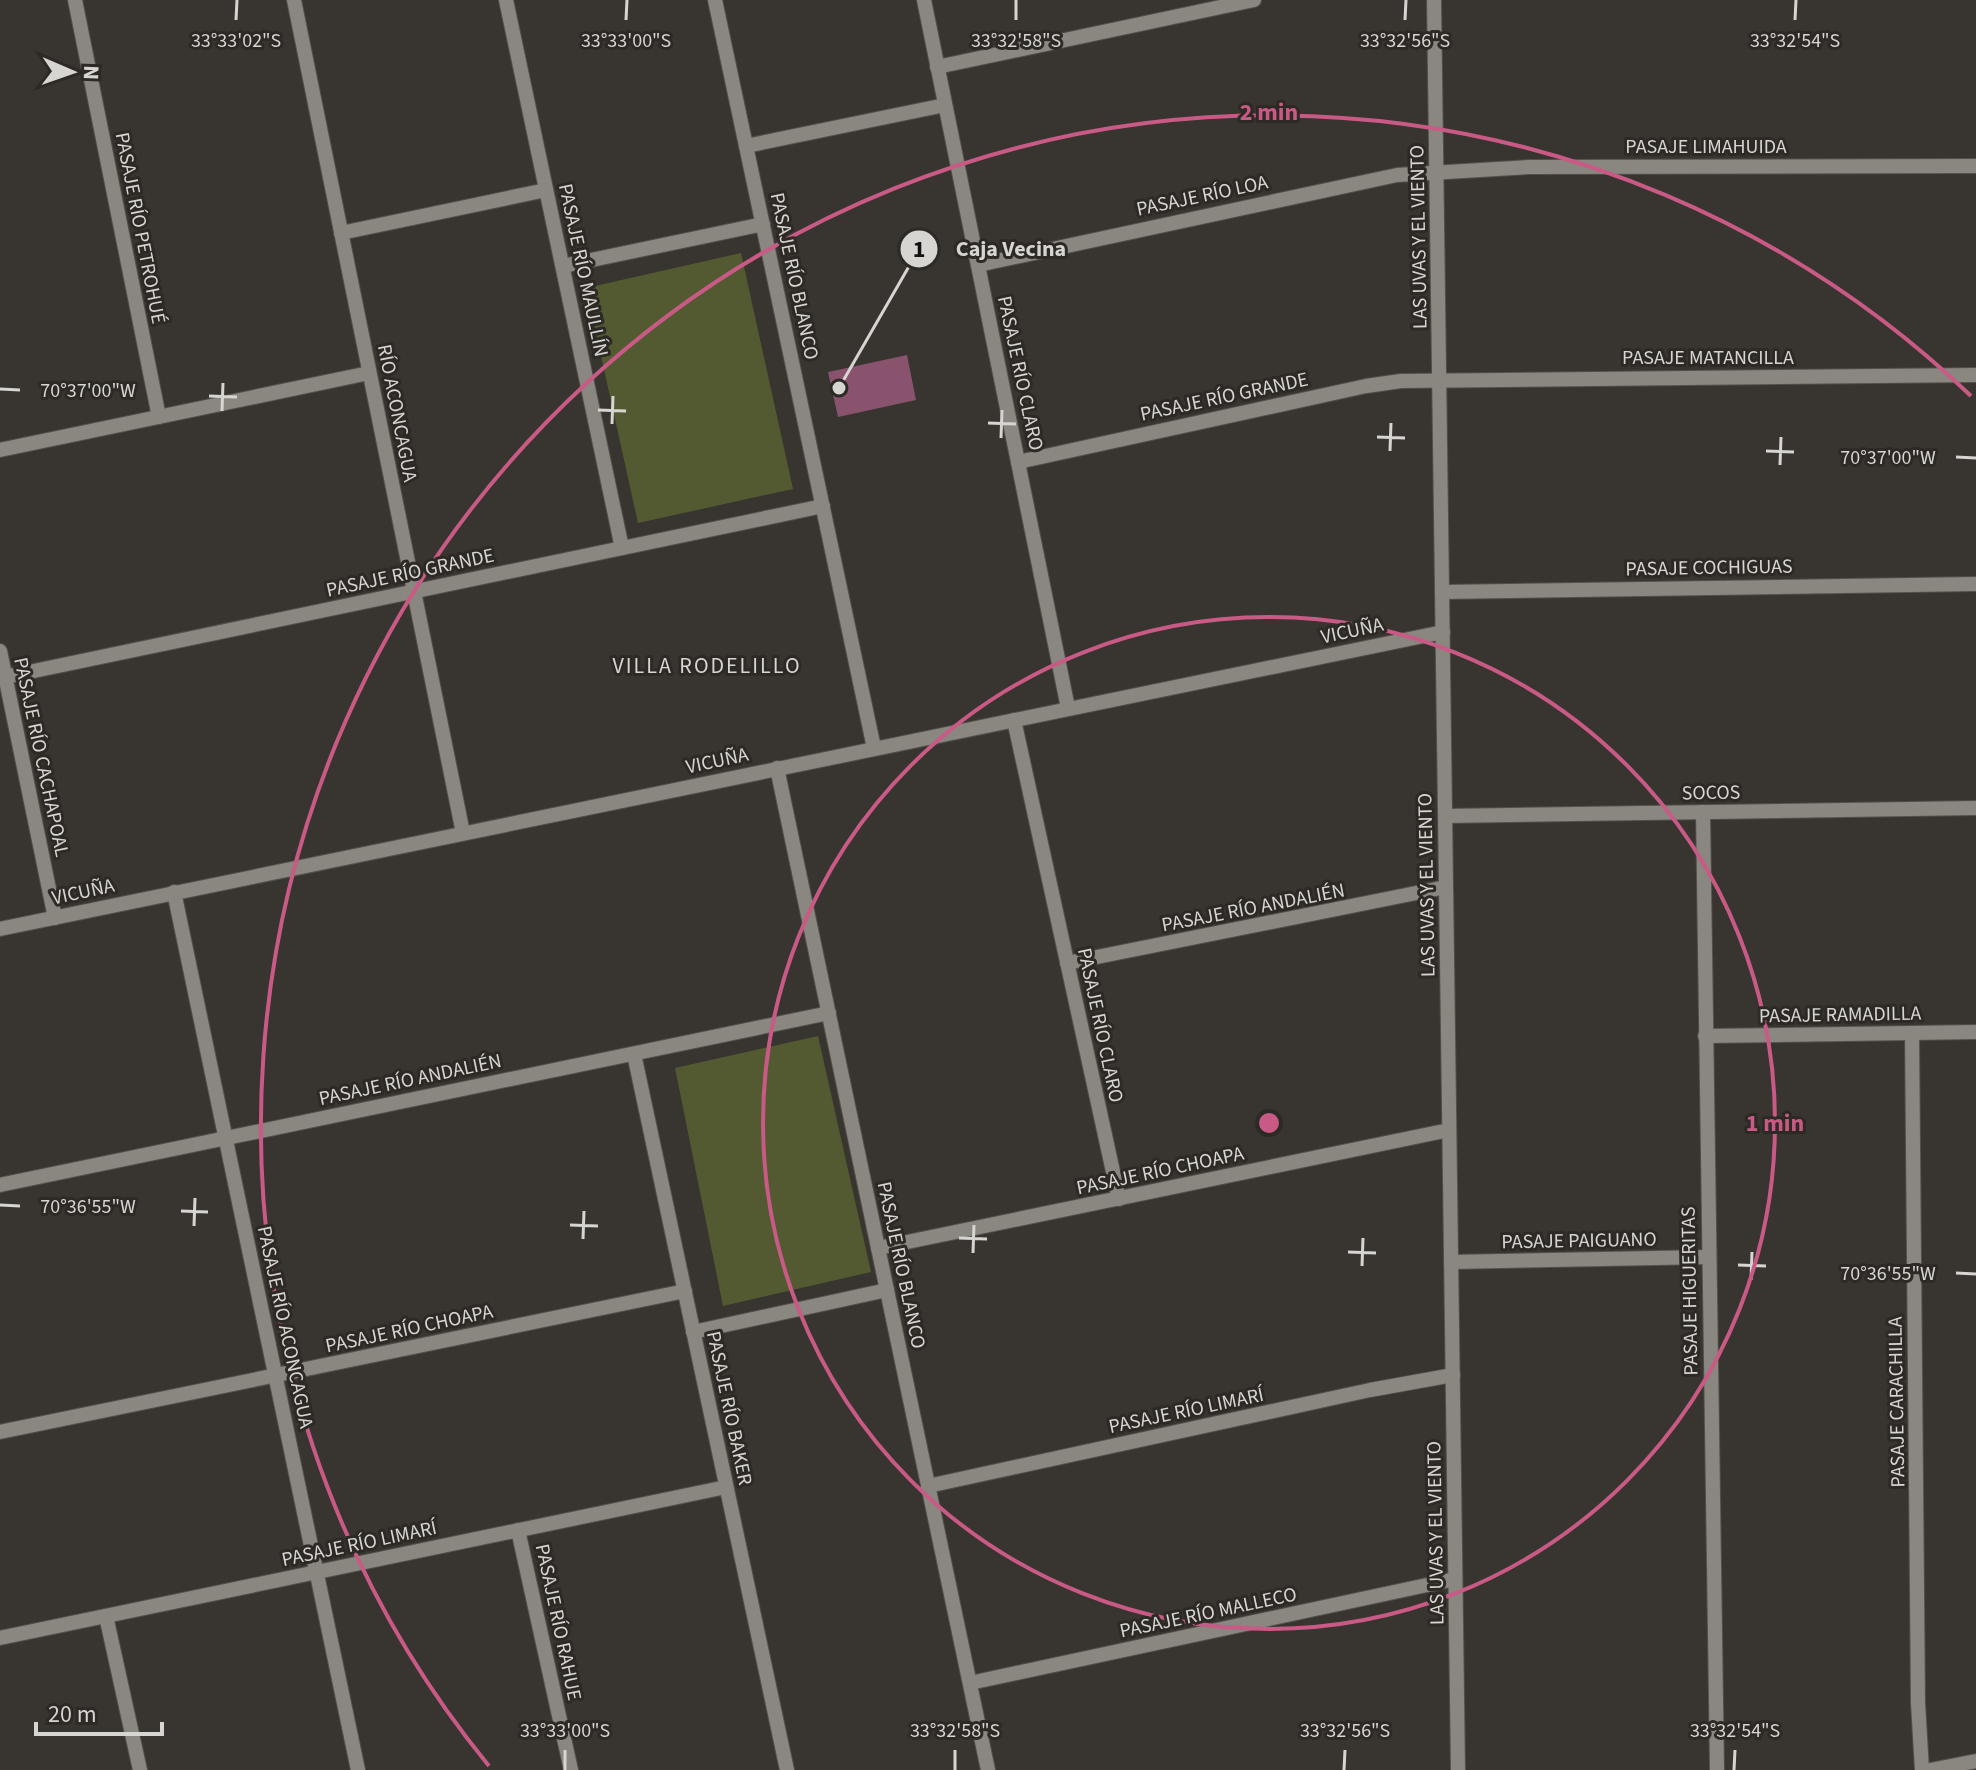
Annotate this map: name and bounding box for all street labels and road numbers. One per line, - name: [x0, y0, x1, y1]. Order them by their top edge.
- street label: PASAJE RÍO PETROHUÉ: [108, 130, 172, 326]
- street label: PASAJE LIMAHUIDA: [1625, 133, 1787, 161]
- street label: LAS UVAS Y EL VIENTO: [1403, 145, 1435, 329]
- street label: PASAJE RÍO LOA: [1134, 168, 1271, 224]
- street label: PASAJE RÍO MAULLÍN: [551, 181, 615, 359]
- street label: PASAJE RÍO BLANCO: [763, 190, 825, 362]
- street label: PASAJE RÍO CLARO: [990, 293, 1050, 453]
- street label: RÍO ACONCAGUA: [370, 342, 424, 484]
- street label: PASAJE MATANCILLA: [1622, 344, 1794, 372]
- street label: PASAJE RÍO GRANDE: [1138, 365, 1311, 428]
- street label: PASAJE RÍO GRANDE: [324, 541, 497, 604]
- street label: PASAJE COCHIGUAS: [1625, 553, 1793, 583]
- street label: VICUÑA: [1318, 611, 1386, 651]
- street label: PASAJE RÍO CACHAPOAL: [6, 655, 76, 860]
- street label: VICUÑA: [683, 741, 751, 781]
- street label: SOCOS: [1681, 778, 1741, 808]
- street label: LAS UVAS Y EL VIENTO: [1411, 793, 1443, 977]
- street label: VICUÑA: [49, 872, 117, 912]
- street label: PASAJE RÍO ANDALIÉN: [1159, 876, 1347, 939]
- street label: PASAJE RÍO CLARO: [1070, 945, 1130, 1105]
- street label: PASAJE RAMADILLA: [1759, 1000, 1922, 1030]
- street label: PASAJE RÍO ANDALIÉN: [316, 1047, 504, 1113]
- street label: PASAJE RÍO CHOAPA: [1074, 1140, 1247, 1202]
- street label: PASAJE RÍO BLANCO: [870, 1179, 932, 1351]
- street label: PASAJE HIGUERITAS: [1675, 1206, 1705, 1376]
- street label: PASAJE RÍO ACONCAGUA: [250, 1223, 320, 1431]
- street label: PASAJE PAIGUANO: [1501, 1226, 1657, 1256]
- street label: PASAJE RÍO CHOAPA: [323, 1298, 496, 1360]
- street label: PASAJE CARACHILLA: [1882, 1316, 1912, 1488]
- street label: PASAJE RÍO BAKER: [699, 1329, 759, 1488]
- street label: PASAJE RÍO LIMARÍ: [1106, 1381, 1267, 1441]
- street label: LAS UVAS Y EL VIENTO: [1420, 1441, 1452, 1625]
- street label: PASAJE RÍO LIMARÍ: [279, 1514, 440, 1574]
- street label: PASAJE RÍO RAHUE: [528, 1541, 588, 1703]
- street label: PASAJE RÍO MALLECO: [1117, 1581, 1299, 1645]

